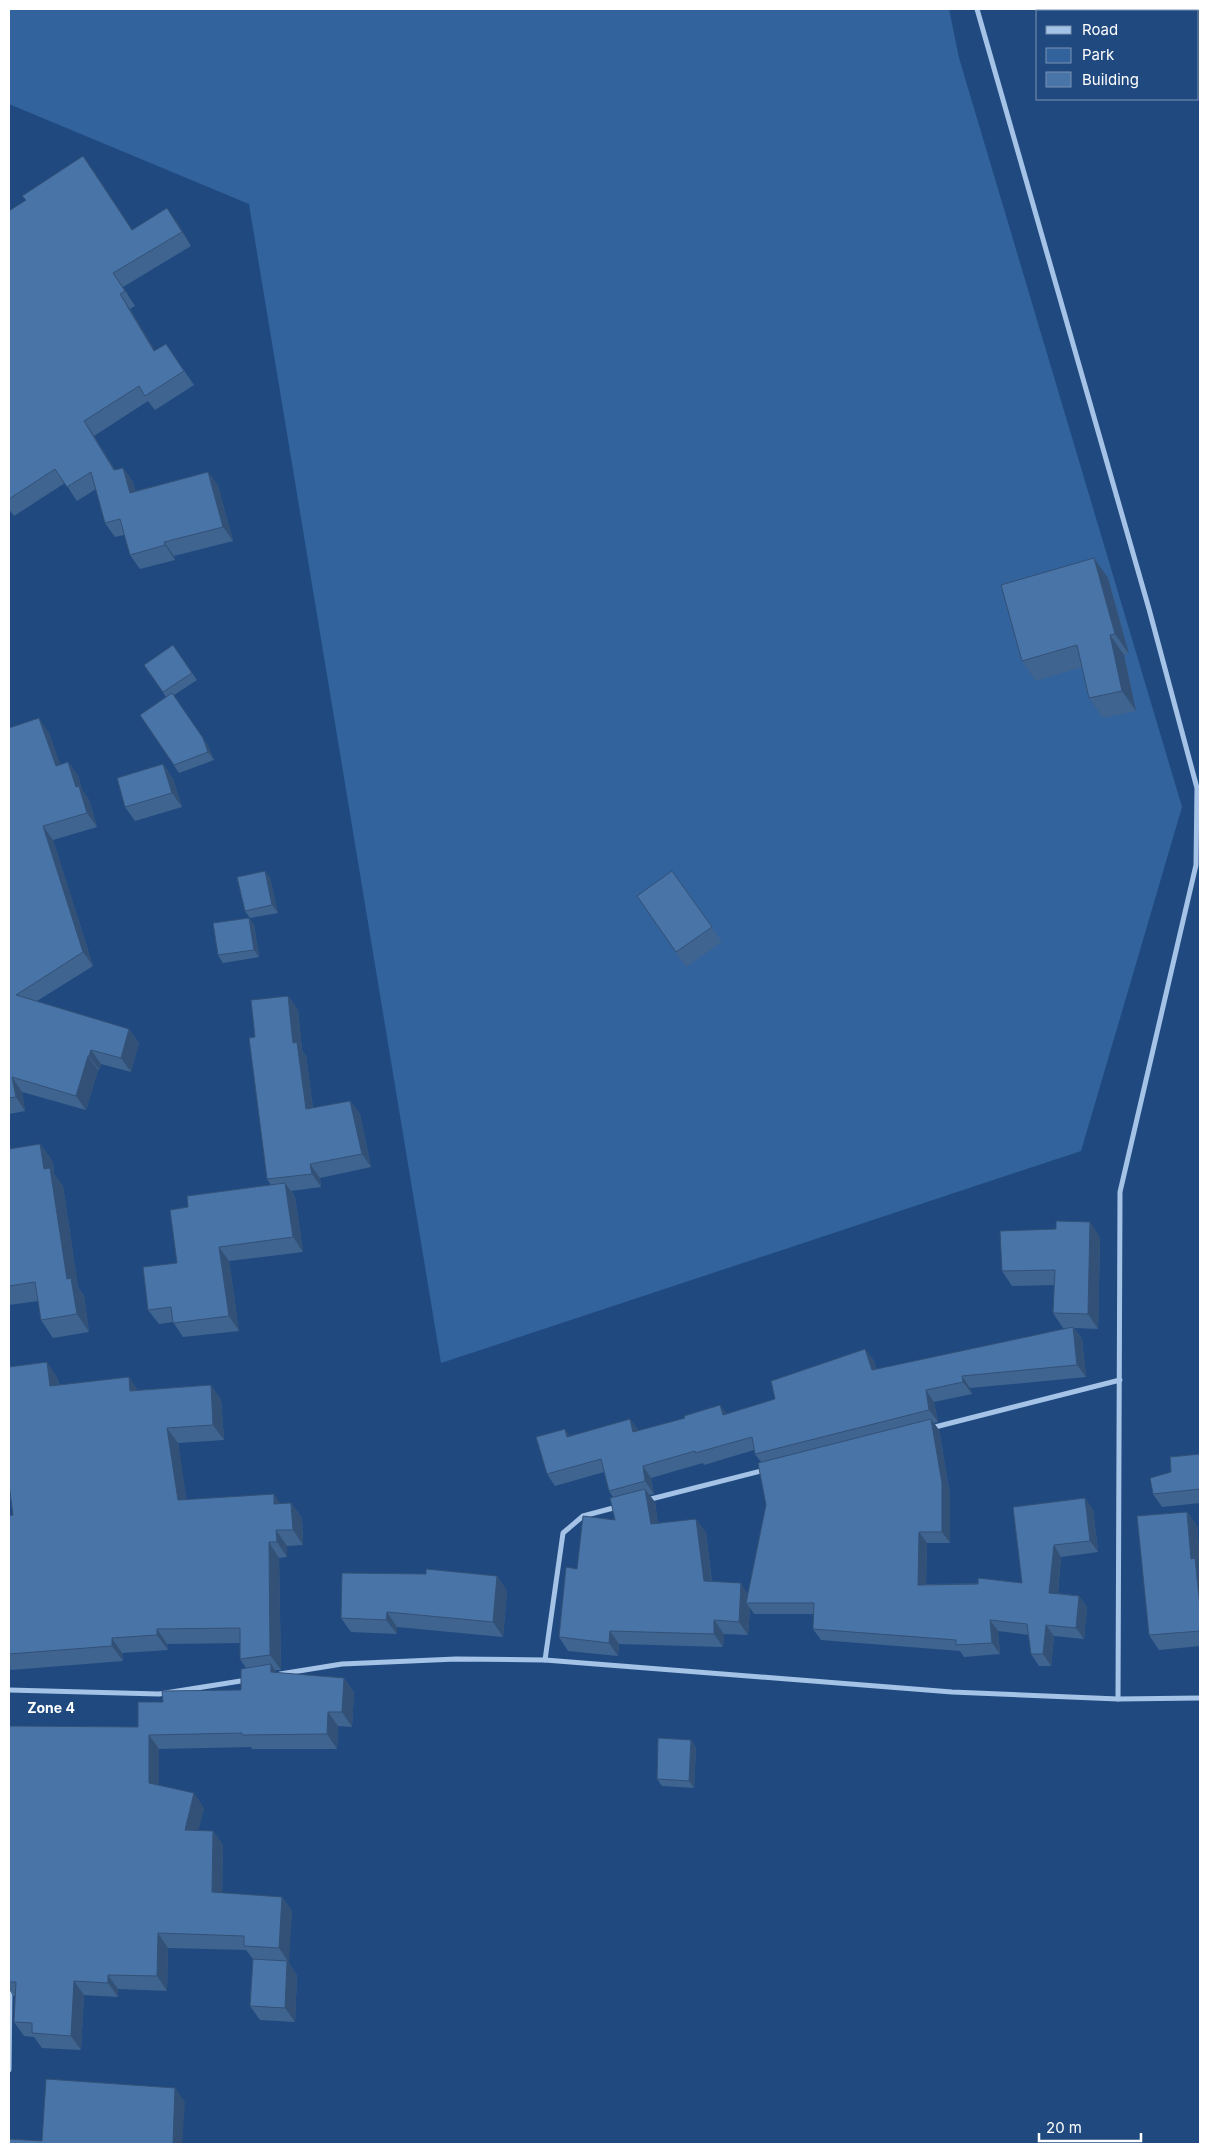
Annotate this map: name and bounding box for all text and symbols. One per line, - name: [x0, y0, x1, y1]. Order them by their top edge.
- legend: [1036, 10, 1199, 100]
- text: Road: [1082, 20, 1118, 39]
- text: Park: [1082, 45, 1115, 64]
- text: Building: [1082, 70, 1139, 89]
- district label: Zone 4: [27, 1699, 75, 1716]
- scale bar: [1039, 2110, 1142, 2142]
- text: 20 m: [1046, 2118, 1082, 2137]

